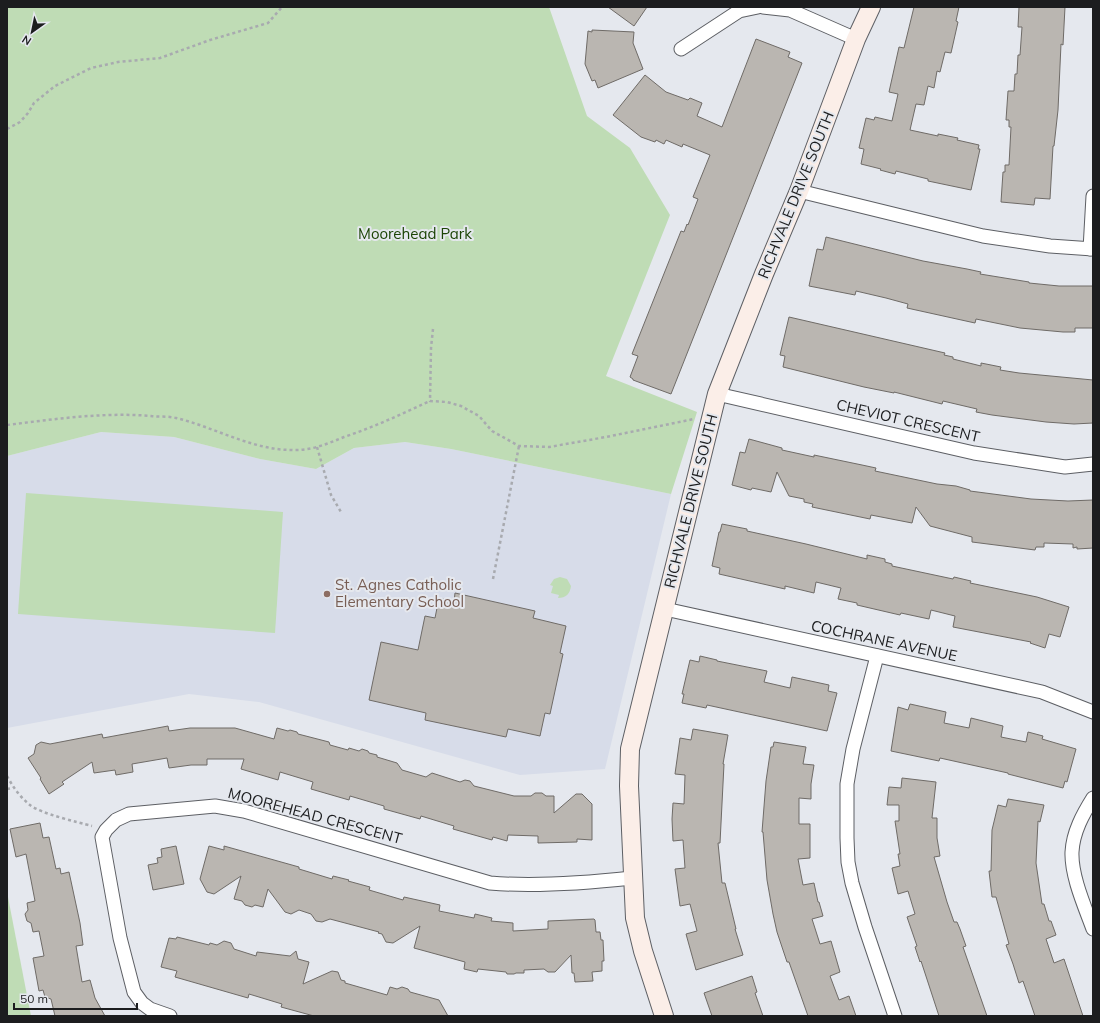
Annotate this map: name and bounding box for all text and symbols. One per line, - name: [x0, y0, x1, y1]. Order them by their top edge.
- north arrow: [12, 12, 52, 52]
- text: N: [19, 32, 34, 49]
- street label: RICHVALE DRIVE SOUTH: [753, 108, 838, 281]
- park label: Moorehead Park: [358, 224, 472, 243]
- street label: CHEVIOT CRESCENT: [834, 395, 982, 446]
- street label: RICHVALE DRIVE SOUTH: [660, 412, 721, 590]
- place label: St. Agnes Catholic Elementary School: [335, 575, 464, 611]
- marker: St. Agnes Catholic Elementary School: [322, 589, 332, 599]
- street label: COCHRANE AVENUE: [809, 616, 959, 665]
- street label: MOOREHEAD CRESCENT: [226, 783, 404, 848]
- scale bar: [14, 985, 137, 1011]
- text: 50 m: [20, 991, 48, 1006]

